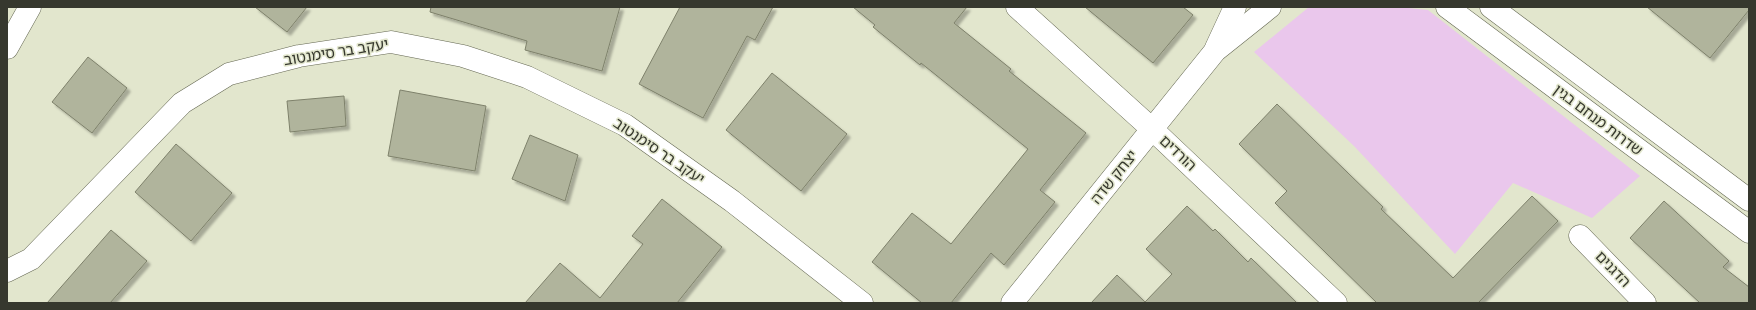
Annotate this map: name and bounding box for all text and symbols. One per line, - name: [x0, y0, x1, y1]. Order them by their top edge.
- street label: יעקב בר סימנטוב: [282, 35, 390, 69]
- street label: שדרות מנחם בגין: [1550, 81, 1646, 159]
- street label: יעקב בר סימנטוב: [610, 114, 708, 188]
- street label: הורדים: [1156, 131, 1200, 175]
- street label: יצחק שדה: [1087, 147, 1141, 207]
- street label: הדגנים: [1592, 247, 1634, 291]

